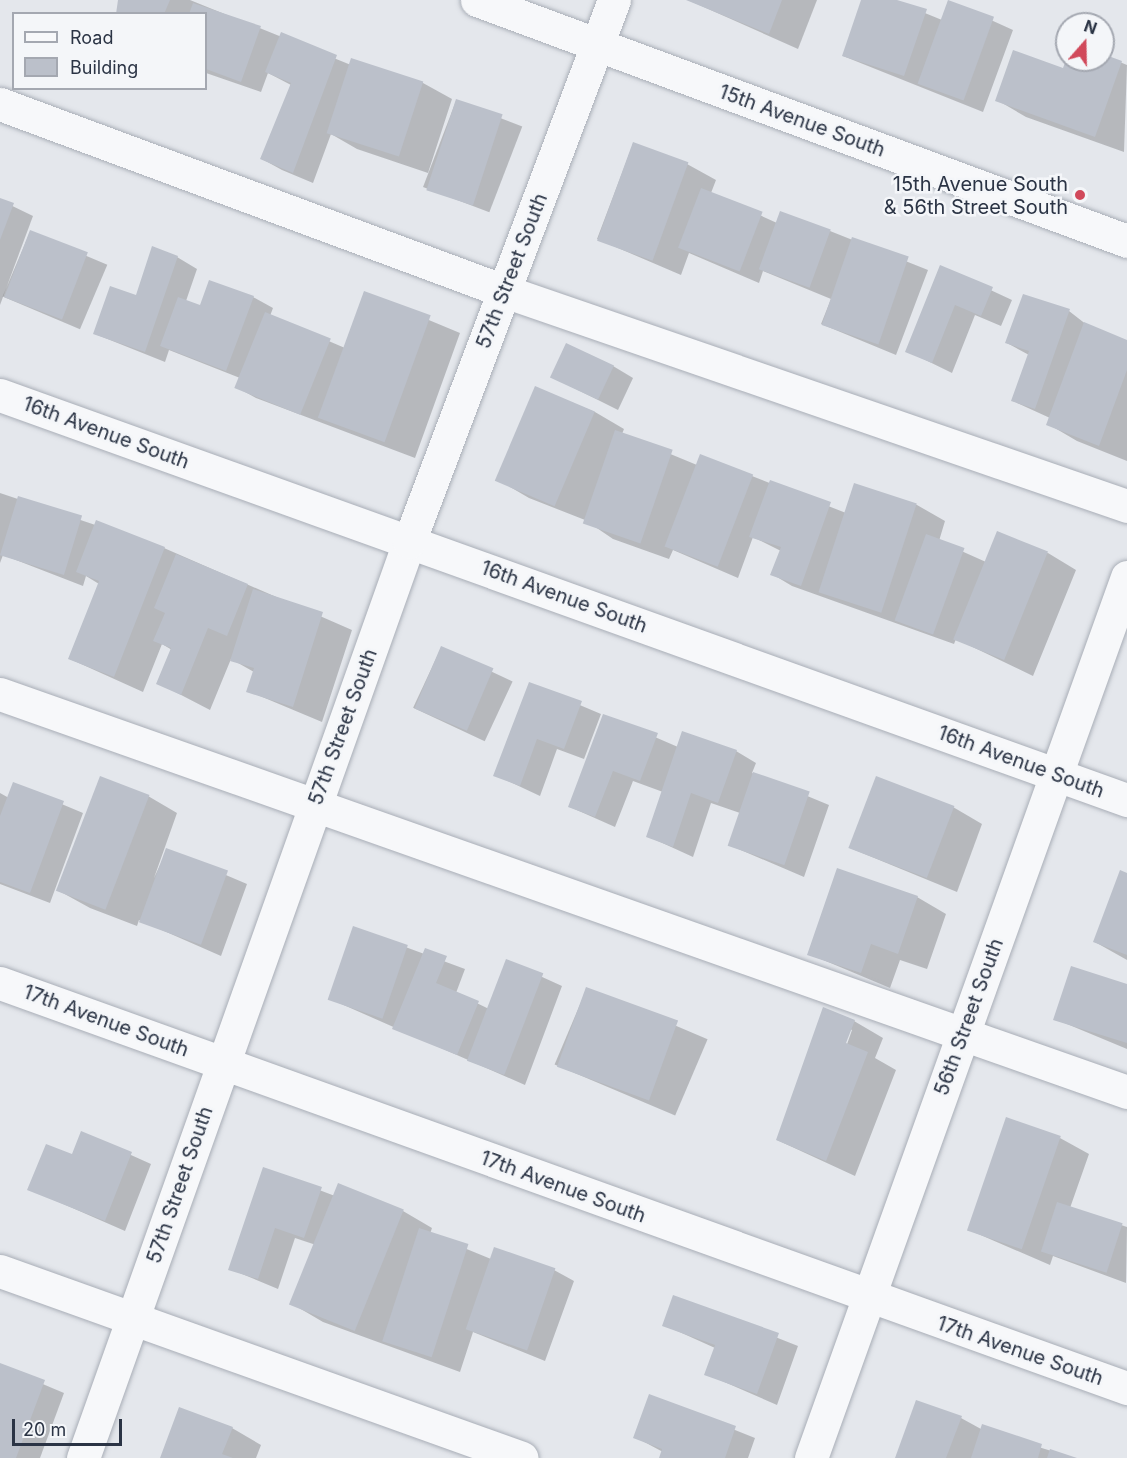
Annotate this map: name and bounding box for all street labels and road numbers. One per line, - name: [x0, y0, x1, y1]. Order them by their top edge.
- street label: 15th Avenue South: [716, 80, 888, 162]
- street label: 57th Street South: [471, 190, 553, 352]
- street label: 16th Avenue South: [19, 392, 193, 474]
- street label: 16th Avenue South: [477, 556, 651, 638]
- street label: 57th Street South: [304, 646, 382, 808]
- street label: 16th Avenue South: [934, 721, 1108, 803]
- street label: 56th Street South: [929, 935, 1009, 1099]
- street label: 17th Avenue South: [20, 980, 192, 1062]
- street label: 57th Street South: [142, 1103, 218, 1267]
- street label: 17th Avenue South: [477, 1146, 649, 1228]
- street label: 17th Avenue South: [934, 1311, 1106, 1391]

